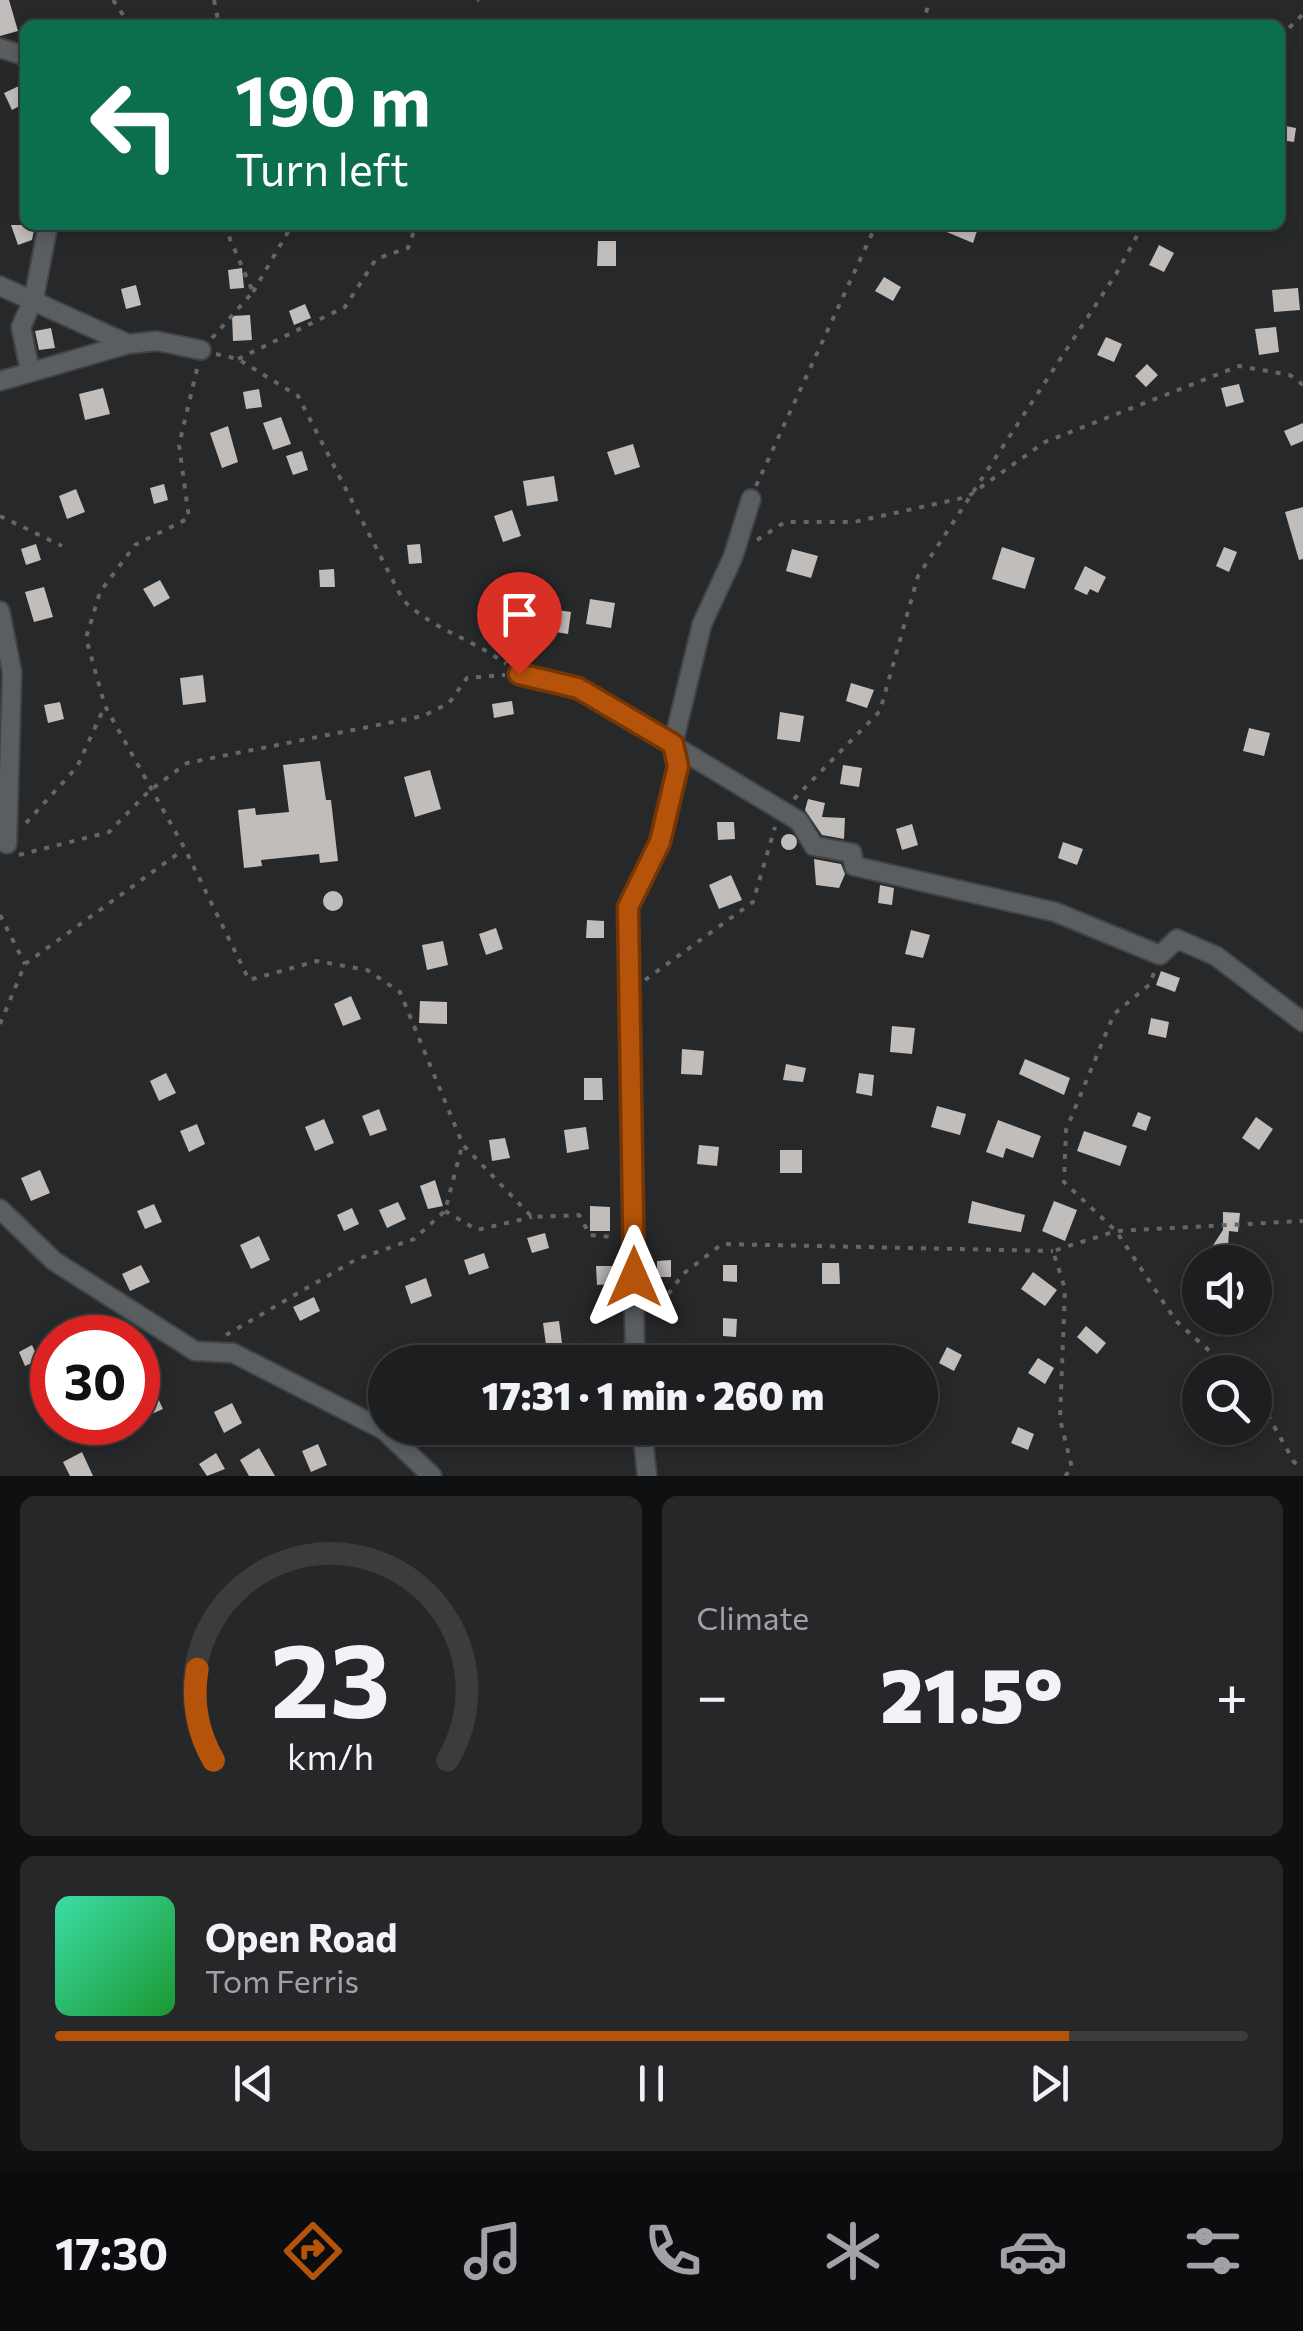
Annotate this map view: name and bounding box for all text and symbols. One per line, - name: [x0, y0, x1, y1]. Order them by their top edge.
- text: 190 m: [235, 55, 431, 140]
- icon: left: [70, 60, 200, 190]
- text: Turn left: [235, 140, 409, 195]
- pin: [477, 572, 562, 675]
- icon: arrive: [492, 587, 547, 642]
- position arrow: [582, 1225, 686, 1329]
- map controls: [1182, 1245, 1272, 1445]
- button: sound: [1182, 1245, 1272, 1335]
- speed limit sign: 30: [30, 1315, 160, 1445]
- button: search: [1182, 1355, 1272, 1445]
- text: 17:31 · 1 min · 260 m: [482, 1371, 824, 1418]
- text: Climate: [697, 1597, 809, 1637]
- text: 23: [271, 1612, 391, 1739]
- text: 21.5°: [880, 1647, 1063, 1738]
- text: −: [697, 1660, 728, 1727]
- text: +: [1216, 1660, 1248, 1727]
- text: km/h: [287, 1734, 374, 1777]
- text: Open Road: [205, 1913, 398, 1960]
- text: Tom Ferris: [205, 1960, 359, 2000]
- icon: previous: [226, 2056, 281, 2111]
- icon: pause: [624, 2056, 679, 2111]
- icon: next: [1022, 2056, 1077, 2111]
- icon: directions: [278, 2216, 348, 2286]
- icon: music: [458, 2216, 528, 2286]
- icon: phone: [638, 2216, 708, 2286]
- icon: climate: [818, 2216, 888, 2286]
- icon: car: [998, 2216, 1068, 2286]
- icon: filters: [1178, 2216, 1248, 2286]
- text: 17:30: [55, 2224, 168, 2279]

